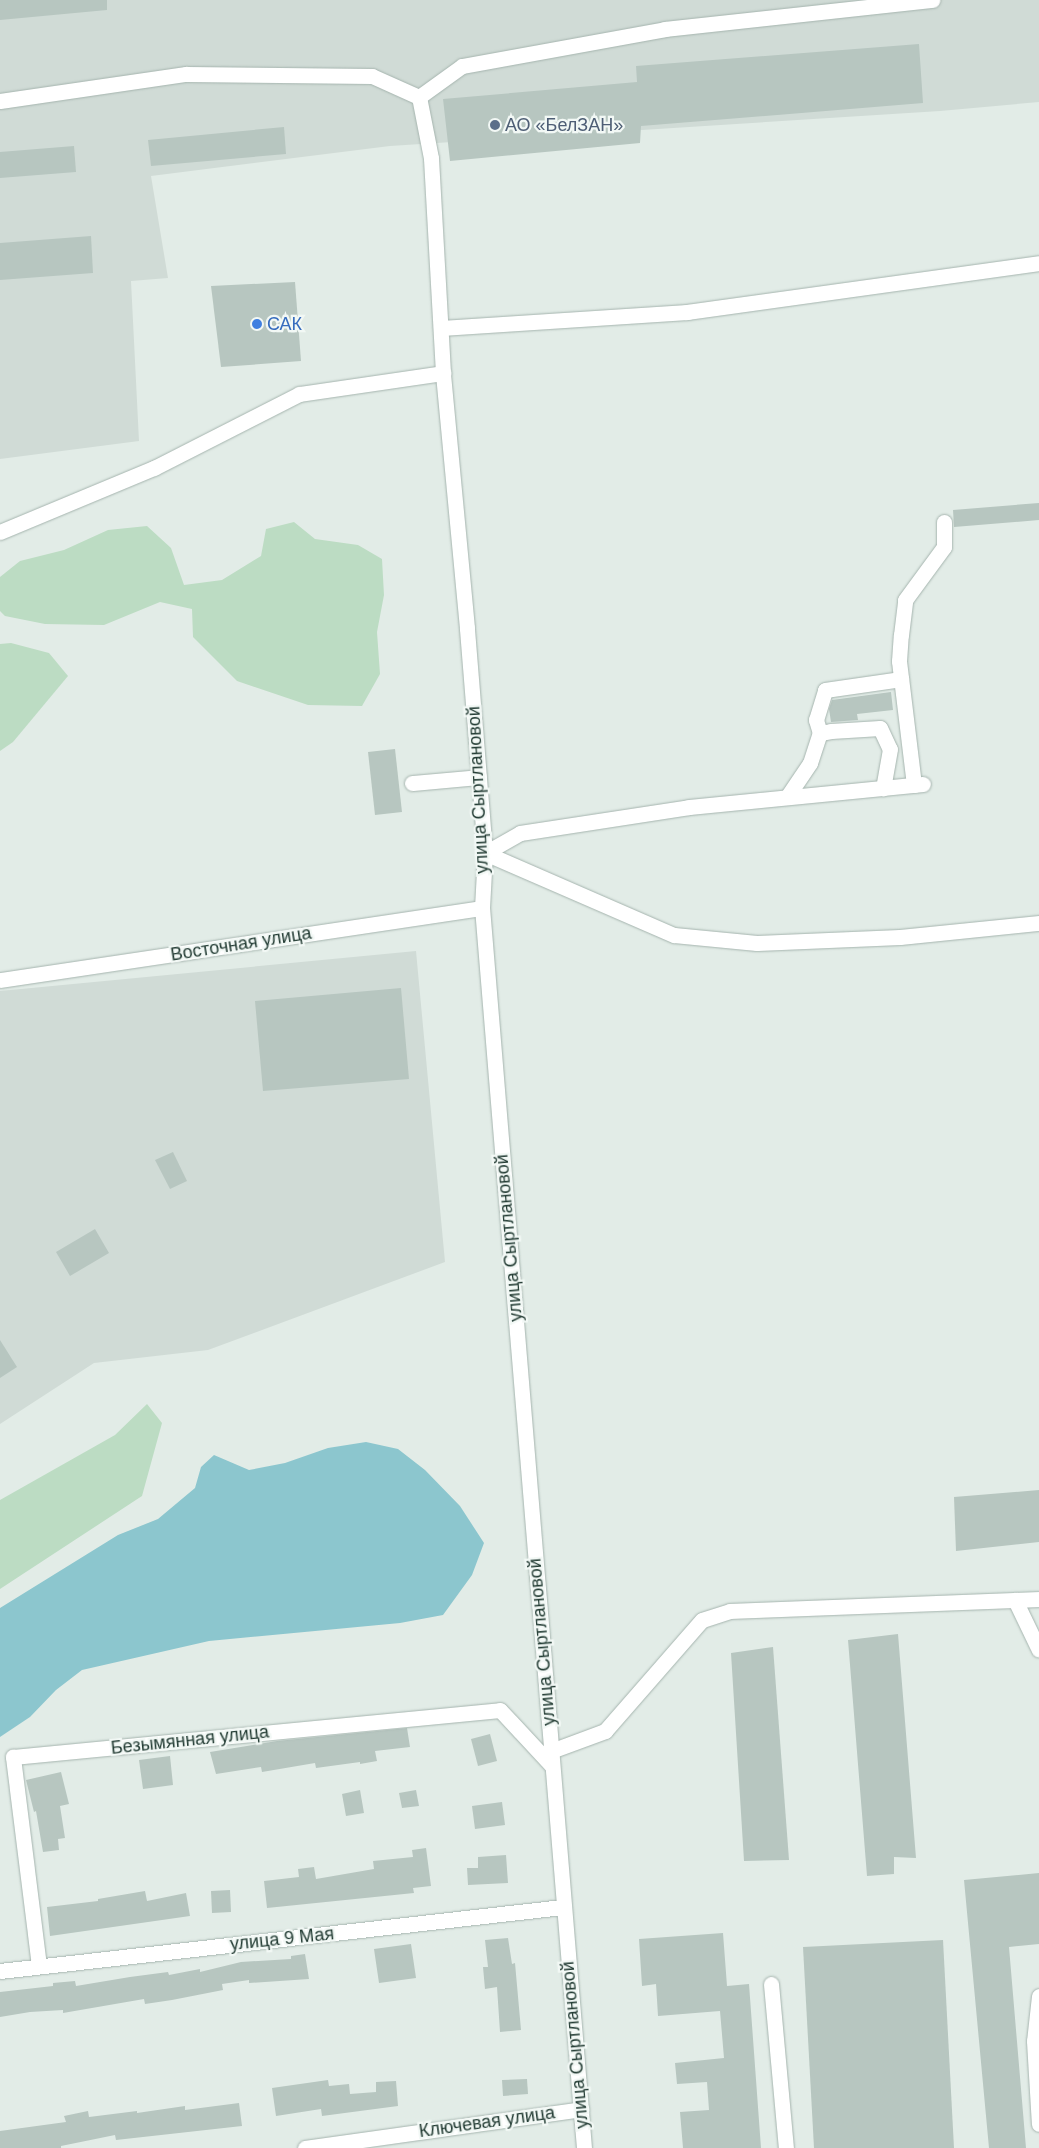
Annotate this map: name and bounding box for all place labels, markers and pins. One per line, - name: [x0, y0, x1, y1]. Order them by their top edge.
- place label: АО «БелЗАН»: [505, 114, 623, 136]
- marker: АО «БелЗАН»: [489, 119, 501, 131]
- place label: САК: [267, 313, 302, 335]
- marker: САК: [251, 318, 263, 330]

